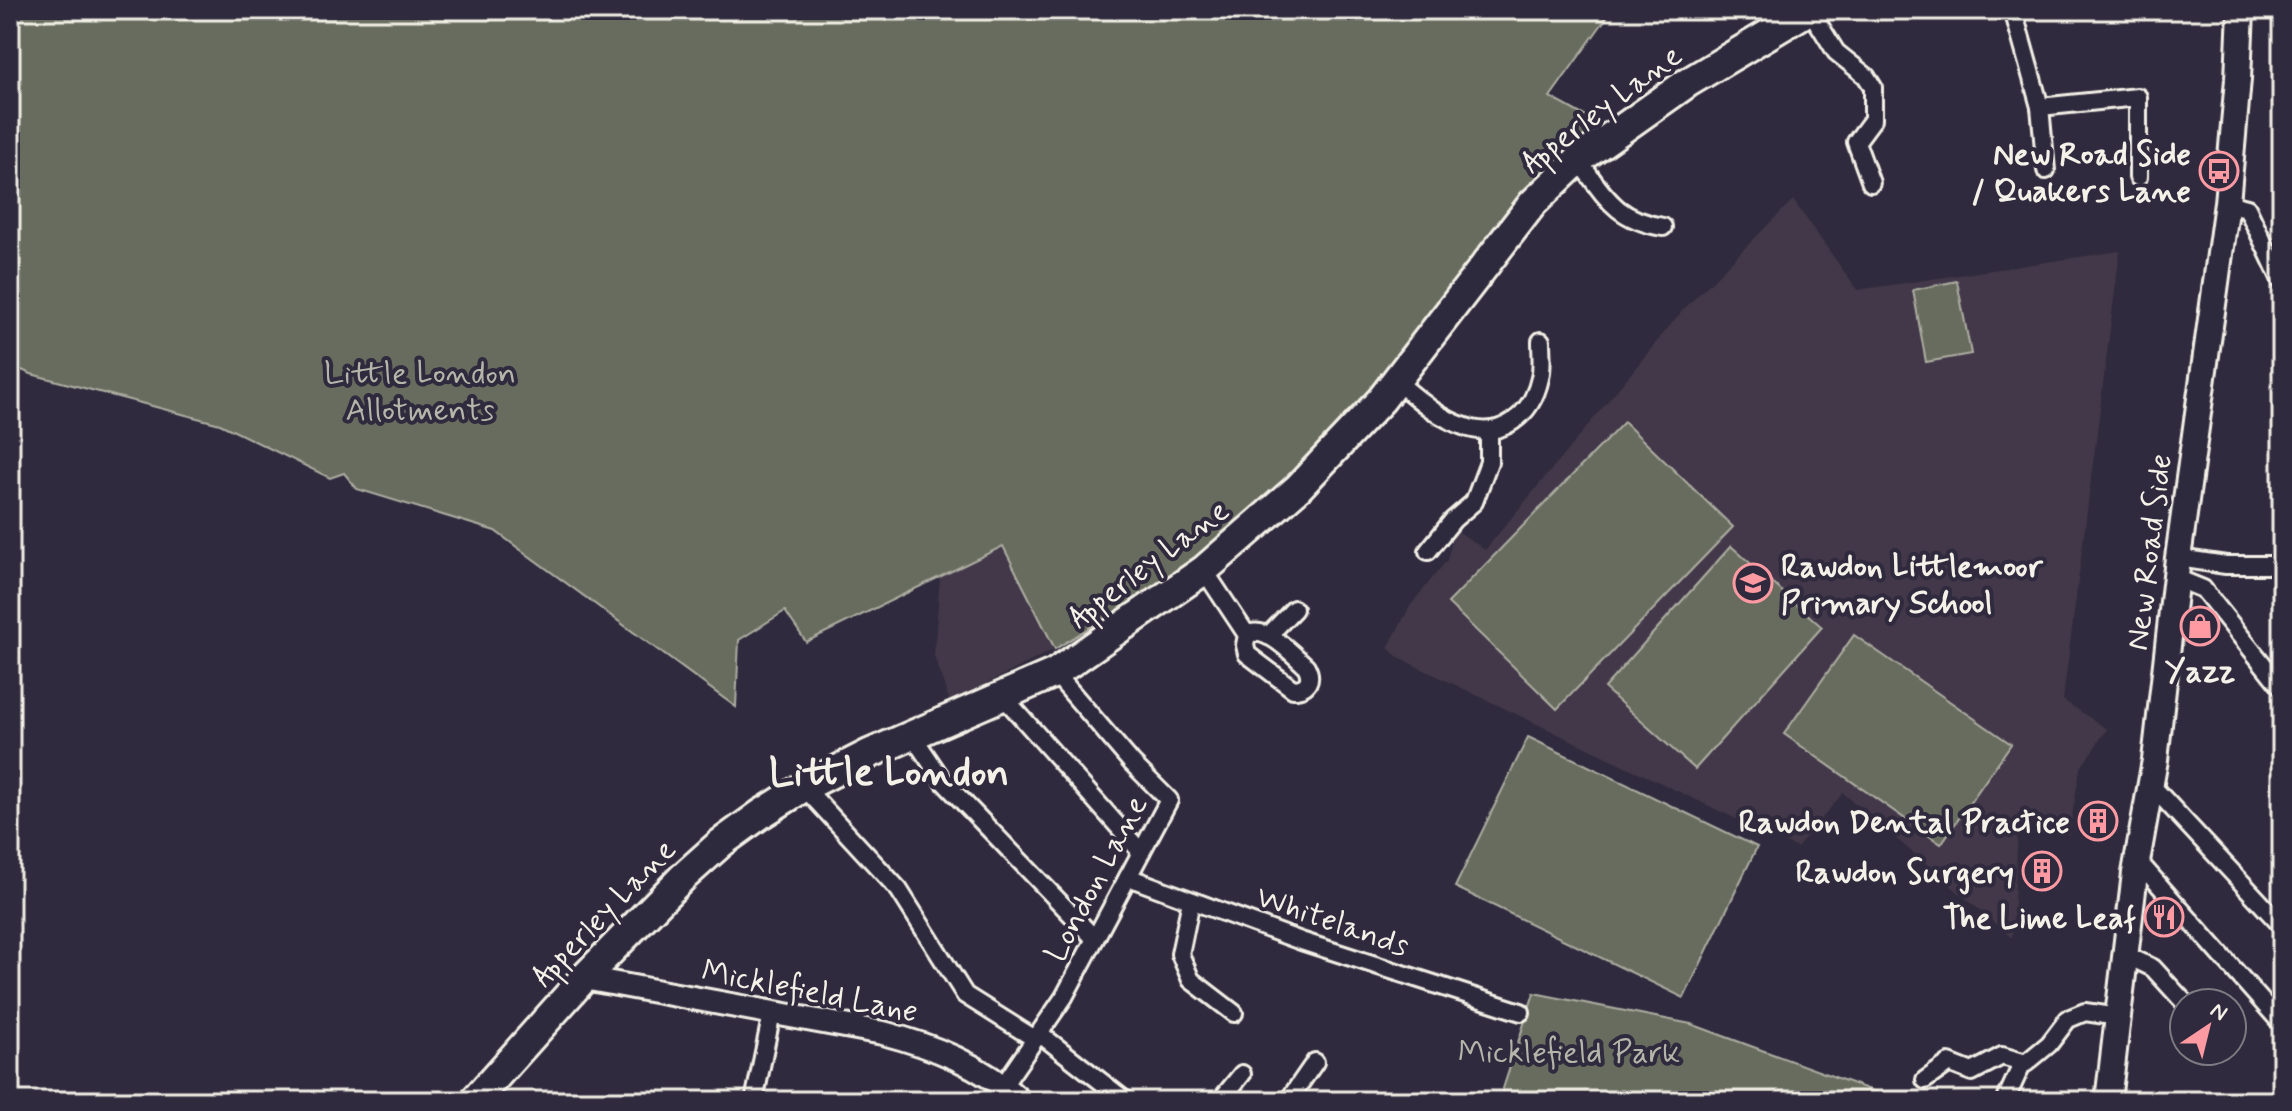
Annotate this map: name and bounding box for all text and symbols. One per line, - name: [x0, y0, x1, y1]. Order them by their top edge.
- street label: Apperley Lane: [1513, 35, 1693, 186]
- place label: New Road Side / Quakers Lane: [1971, 134, 2191, 213]
- bus stop icon: New Road Side / Quakers Lane: [2198, 150, 2240, 192]
- park label: Little London Allotments: [324, 353, 516, 432]
- street label: New Road Side: [2117, 451, 2183, 653]
- street label: Apperley Lane: [1060, 490, 1240, 641]
- place label: Rawdon Littlemoor Primary School: [1781, 546, 2044, 625]
- school or university icon: Rawdon Littlemoor Primary School: [1732, 562, 1774, 604]
- shop icon: Yazz: [2179, 605, 2221, 647]
- place label: Yazz: [2165, 651, 2235, 693]
- district label: Little London: [769, 748, 1009, 800]
- street label: London Lane: [1035, 788, 1158, 970]
- building icon: Rawdon Dental Practice: [2077, 800, 2119, 842]
- place label: Rawdon Dental Practice: [1738, 802, 2070, 844]
- street label: Apperley Lane: [523, 830, 688, 999]
- building icon: Rawdon Surgery: [2021, 850, 2063, 892]
- place label: Rawdon Surgery: [1795, 852, 2014, 895]
- street label: Whitelands: [1250, 876, 1414, 968]
- restaurant icon: The Lime Leaf: [2143, 896, 2185, 938]
- place label: The Lime Leaf: [1943, 898, 2136, 940]
- street label: Micklefield Lane: [698, 950, 921, 1034]
- north arrow: [2168, 987, 2248, 1067]
- text: N: [2204, 997, 2232, 1028]
- park label: Micklefield Park: [1458, 1032, 1680, 1074]

